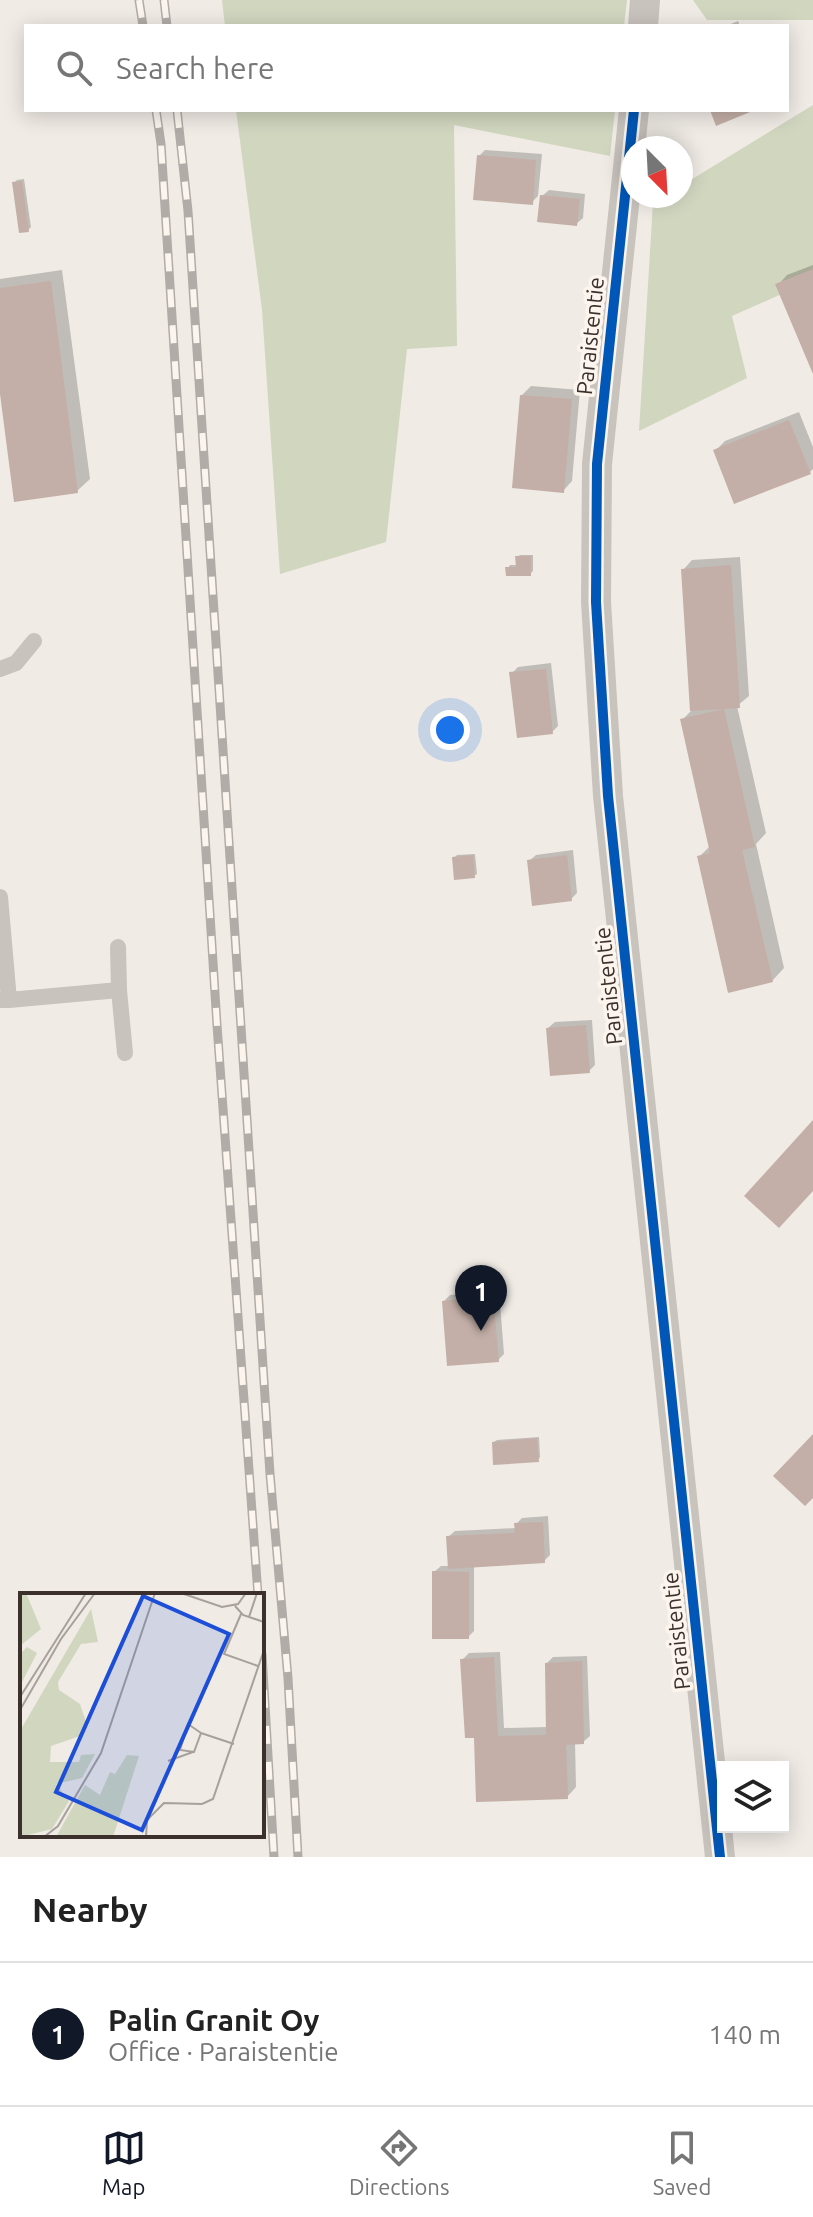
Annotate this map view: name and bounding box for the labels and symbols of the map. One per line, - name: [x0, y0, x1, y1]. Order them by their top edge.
- north arrow: [621, 136, 693, 208]
- street label: Paraistentie: [571, 276, 608, 396]
- your location: [430, 710, 470, 750]
- street label: Paraistentie: [589, 926, 626, 1046]
- pin: 1: [455, 1265, 507, 1331]
- street label: Paraistentie: [657, 1571, 694, 1691]
- inset map: [20, 1593, 264, 1837]

